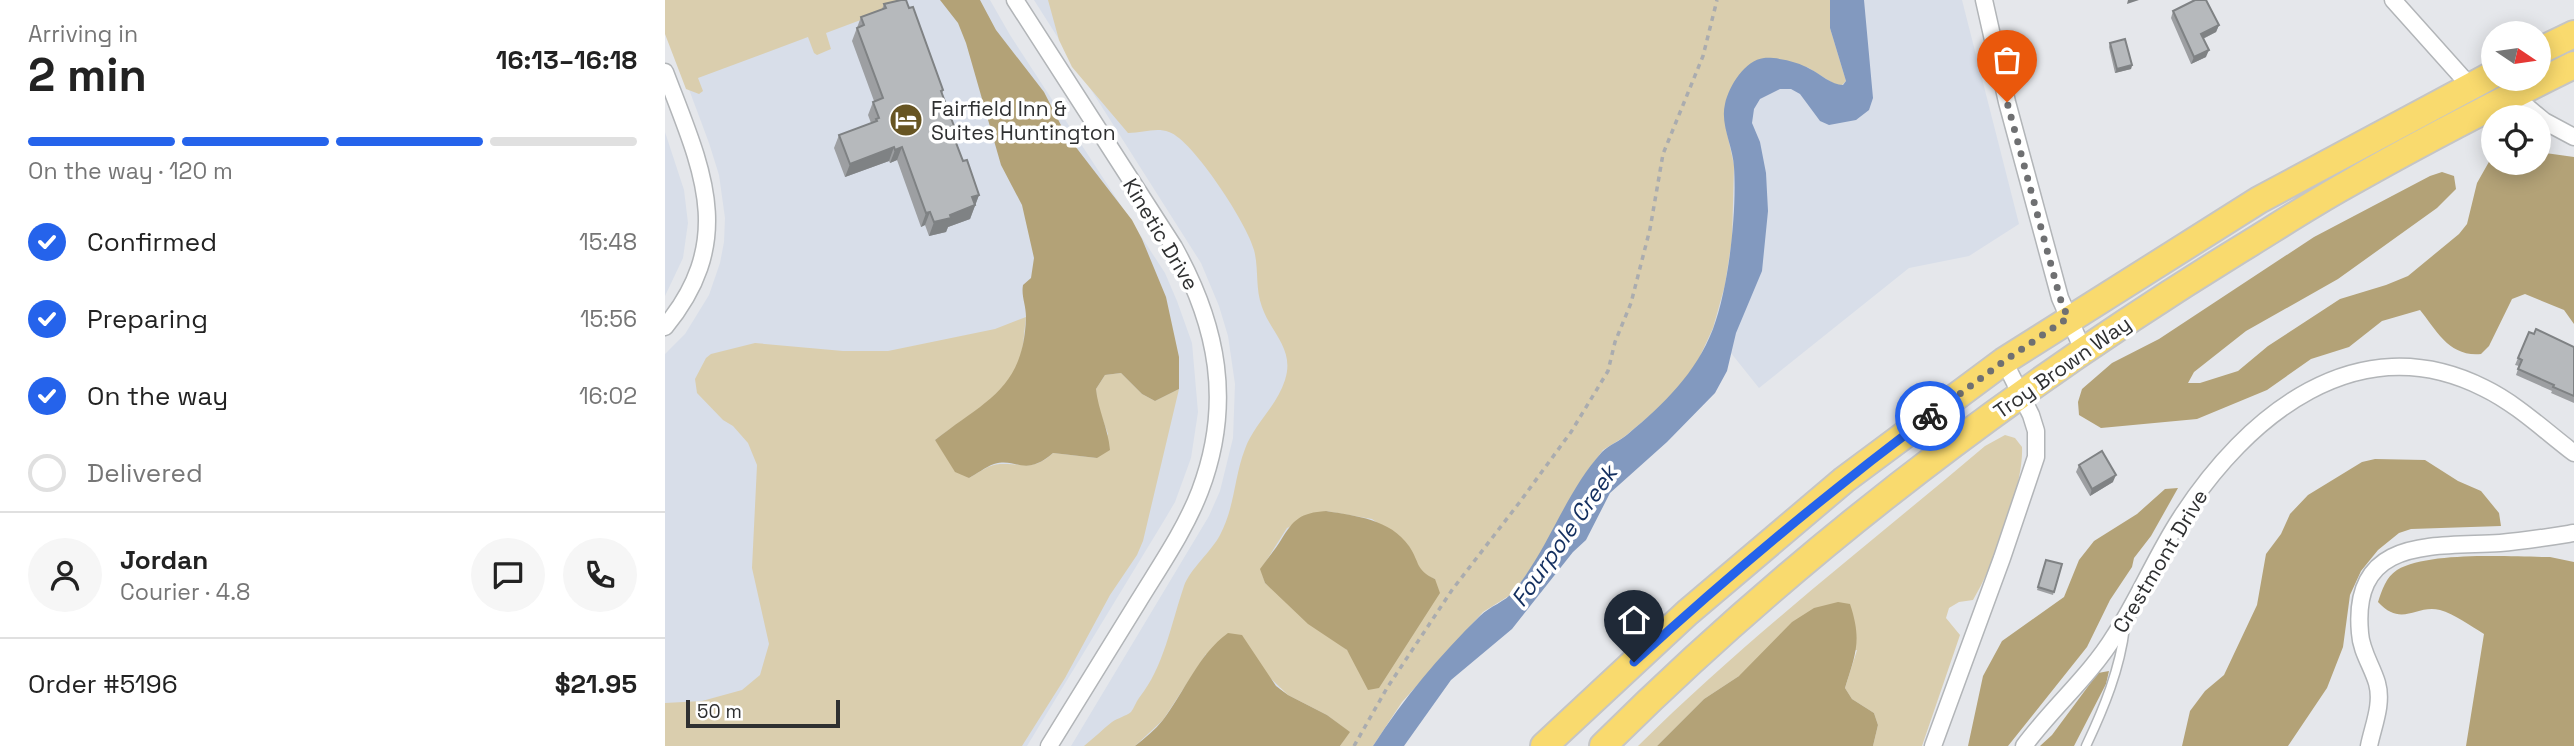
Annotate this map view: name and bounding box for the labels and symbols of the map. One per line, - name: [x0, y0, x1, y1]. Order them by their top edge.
- north arrow: [2481, 21, 2551, 91]
- pin: [1977, 30, 2037, 102]
- place label: Fairfield Inn & Suites Huntington: [931, 95, 1116, 146]
- hotel icon: Fairfield Inn & Suites Huntington: [887, 101, 925, 139]
- street label: Kinetic Drive: [1117, 173, 1205, 295]
- street label: Troy Brown Way: [1988, 310, 2136, 424]
- courier: [1895, 381, 1965, 451]
- water label: Fourpole Creek: [1504, 457, 1625, 613]
- street label: Crestmont Drive: [2106, 484, 2214, 638]
- pin: [1604, 590, 1664, 662]
- scale bar: [686, 697, 840, 729]

